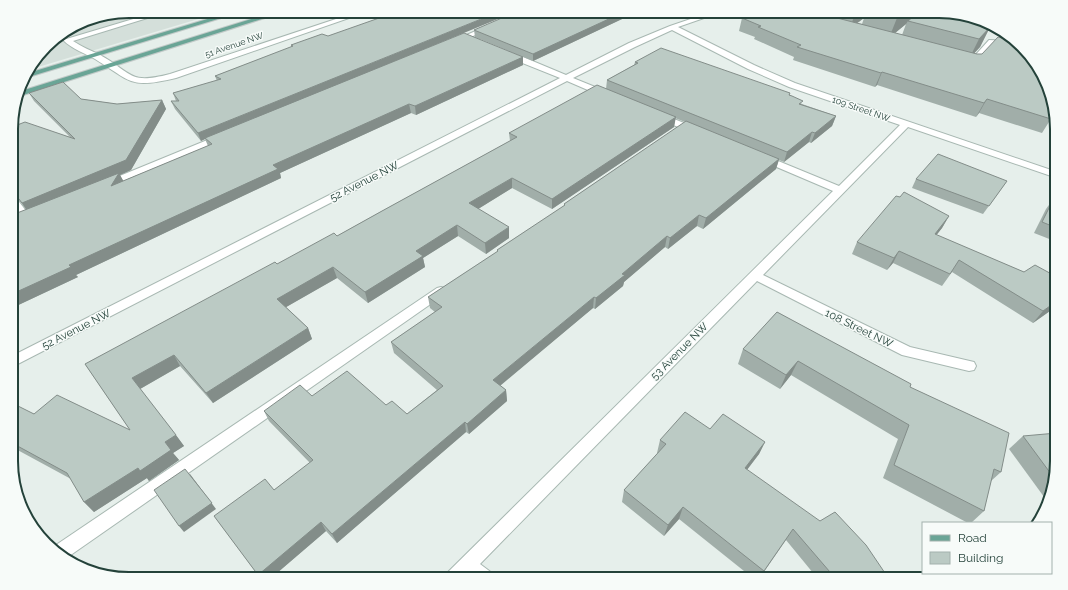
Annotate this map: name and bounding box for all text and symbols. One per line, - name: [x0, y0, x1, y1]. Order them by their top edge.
- street label: 51 Avenue NW: [204, 30, 265, 60]
- street label: 109 Street NW: [831, 94, 892, 124]
- street label: 52 Avenue NW: [328, 158, 401, 204]
- street label: 52 Avenue NW: [40, 306, 113, 352]
- street label: 108 Street NW: [823, 306, 895, 351]
- street label: 53 Avenue NW: [648, 320, 711, 383]
- legend: [922, 522, 1052, 574]
- text: Road: [958, 531, 987, 545]
- text: Building: [958, 551, 1004, 565]

